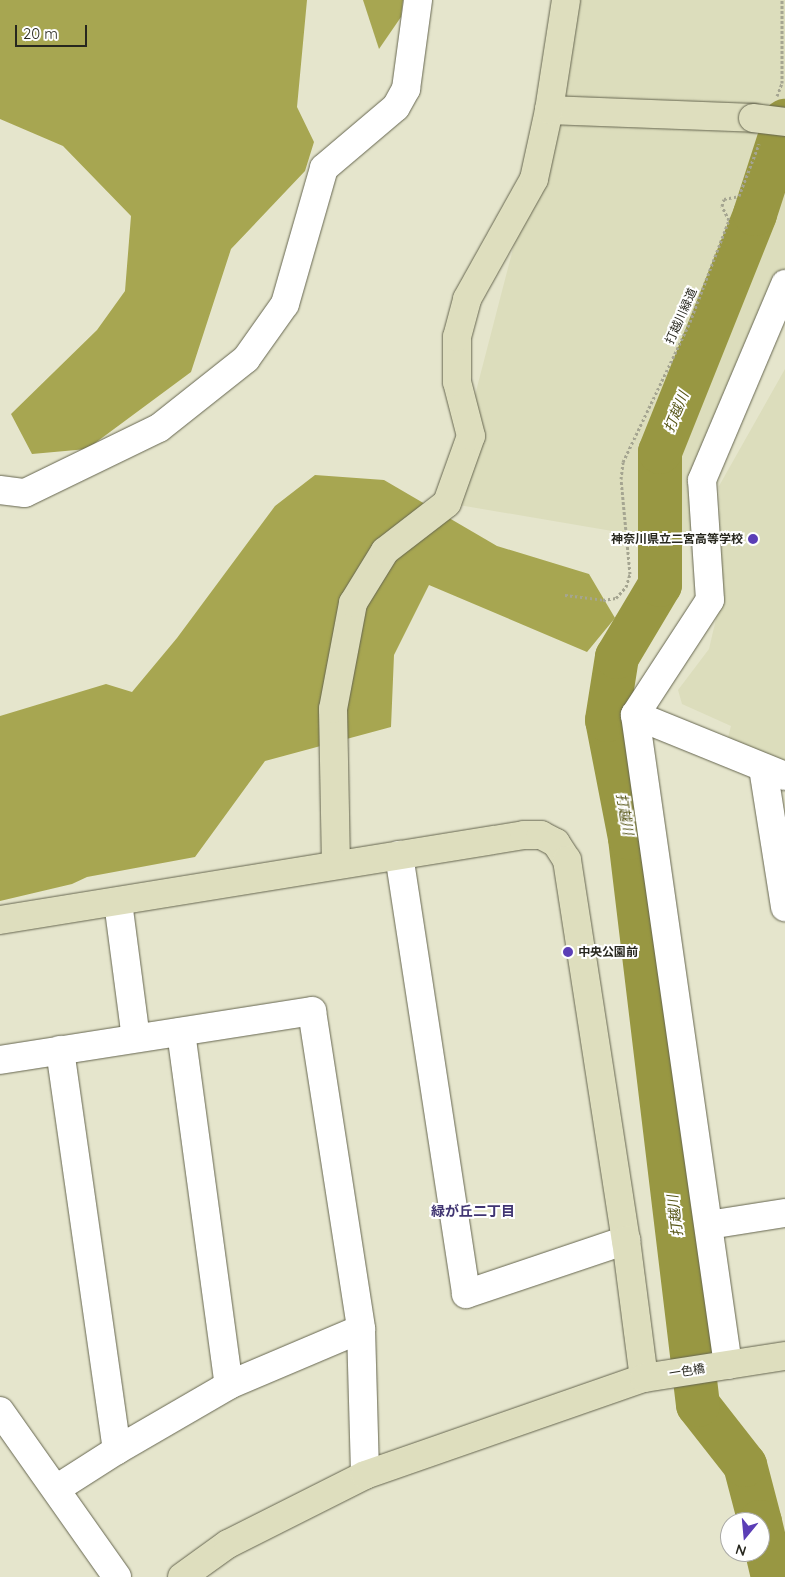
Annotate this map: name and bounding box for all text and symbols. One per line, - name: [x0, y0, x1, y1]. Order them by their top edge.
- scale bar: [18, 15, 90, 47]
- text: 20 m: [23, 24, 58, 43]
- street label: 打越川緑道: [662, 286, 700, 346]
- water label: 打越川: [660, 389, 692, 435]
- place label: 神奈川県立二宮高等学校: [611, 532, 743, 546]
- marker: 神奈川県立二宮高等学校: [747, 533, 759, 545]
- water label: 打越川: [613, 792, 637, 836]
- place label: 中央公園前: [578, 945, 638, 959]
- marker: 中央公園前: [562, 946, 574, 958]
- water label: 打越川: [664, 1194, 686, 1238]
- district label: 緑が丘二丁目: [431, 1203, 515, 1219]
- street label: 一色橋: [668, 1361, 706, 1381]
- north arrow: [720, 1512, 770, 1562]
- text: N: [733, 1540, 748, 1561]

